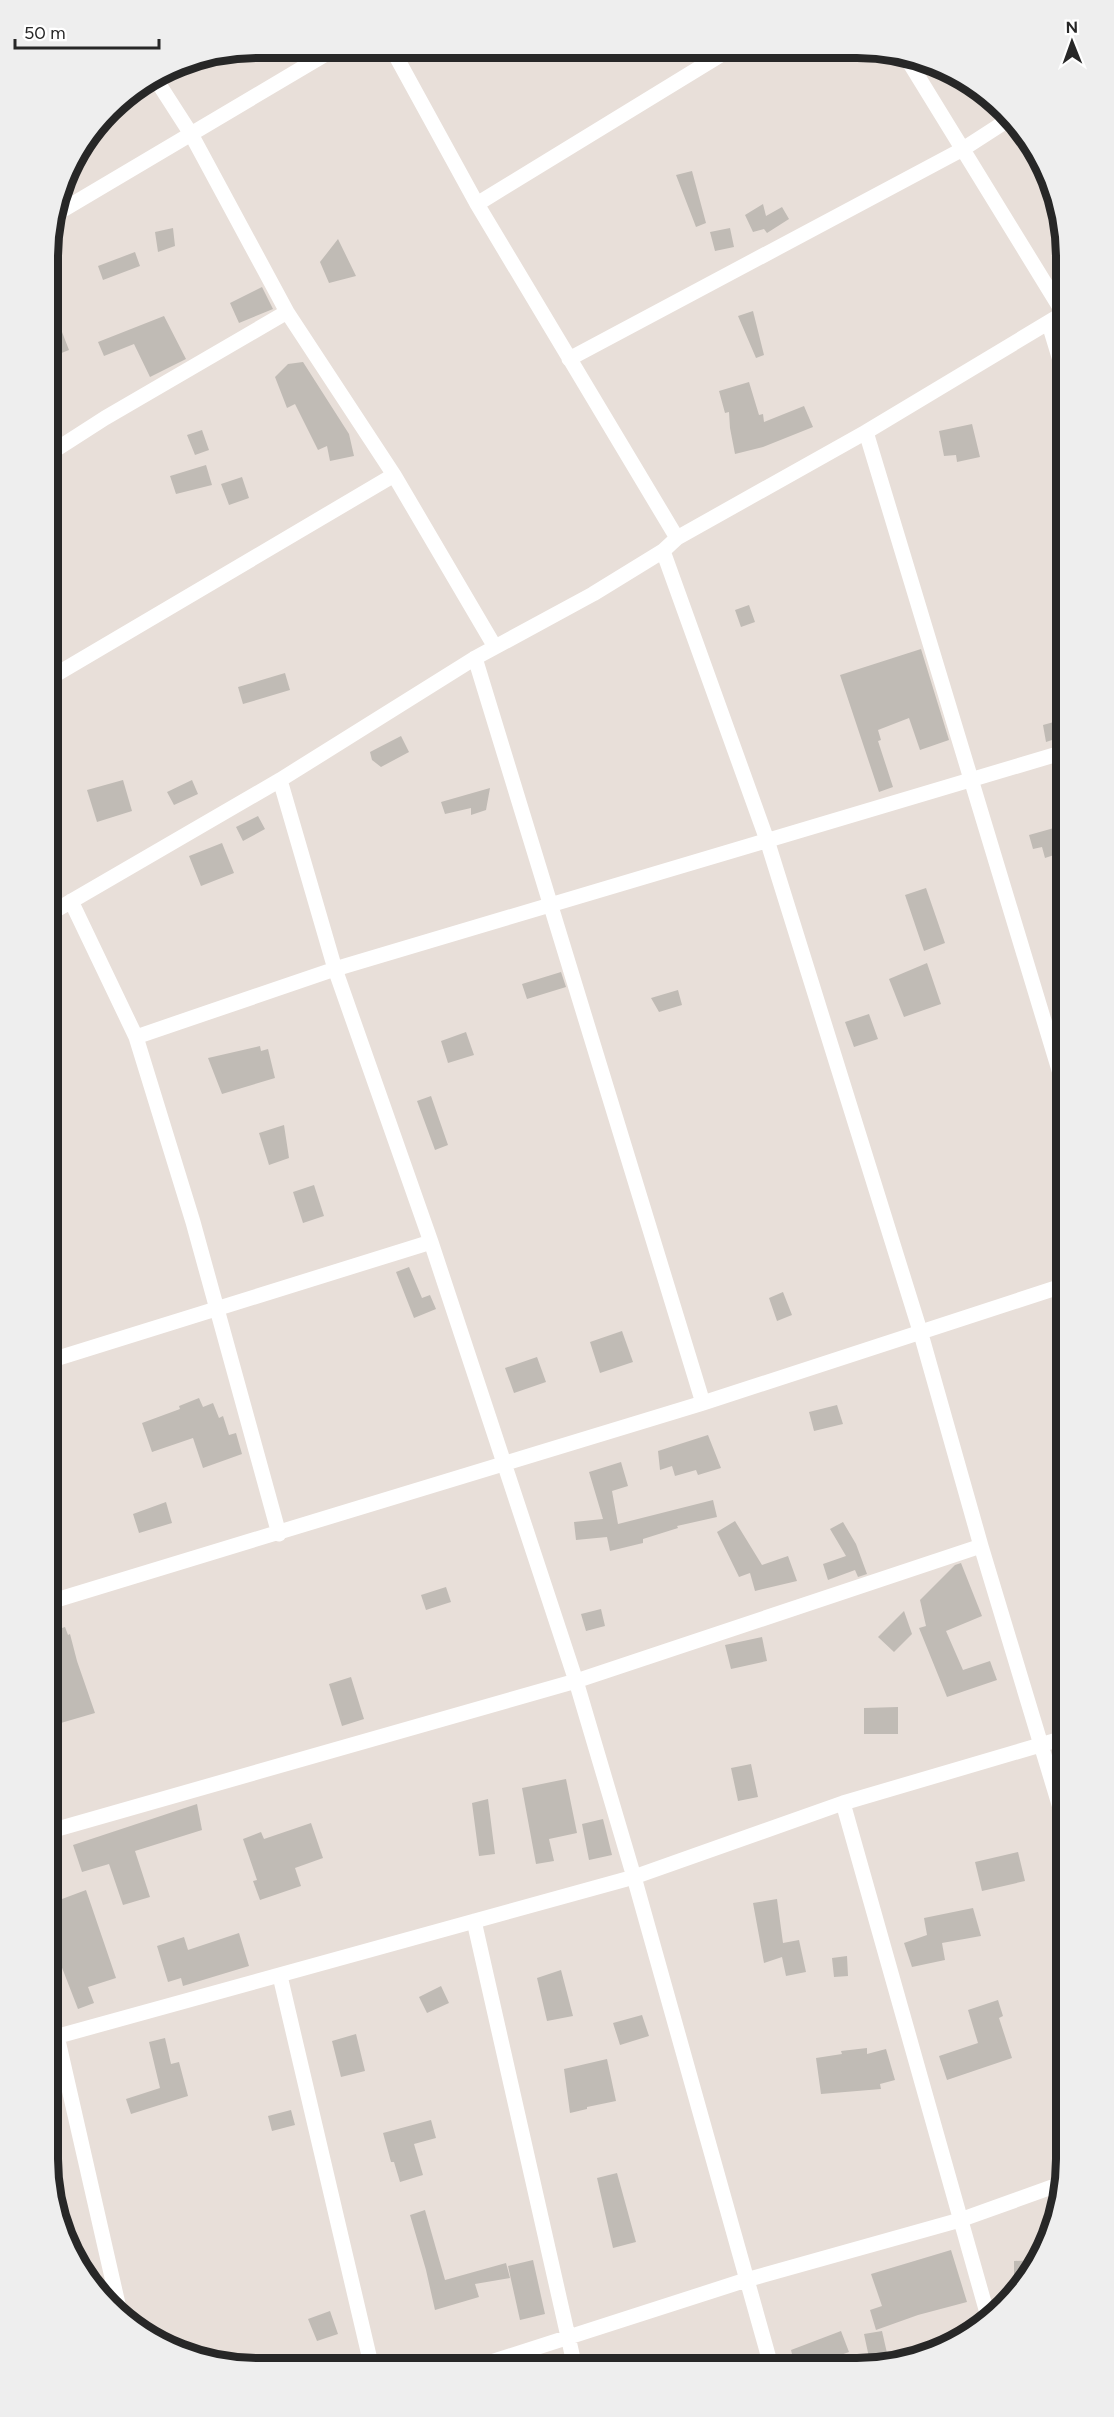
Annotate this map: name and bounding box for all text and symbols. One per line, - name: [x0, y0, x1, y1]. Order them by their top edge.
- scale bar: [15, 12, 159, 50]
- north arrow: [1042, 12, 1102, 72]
- text: N: [1065, 18, 1078, 37]
- text: 50 m: [24, 22, 66, 44]

